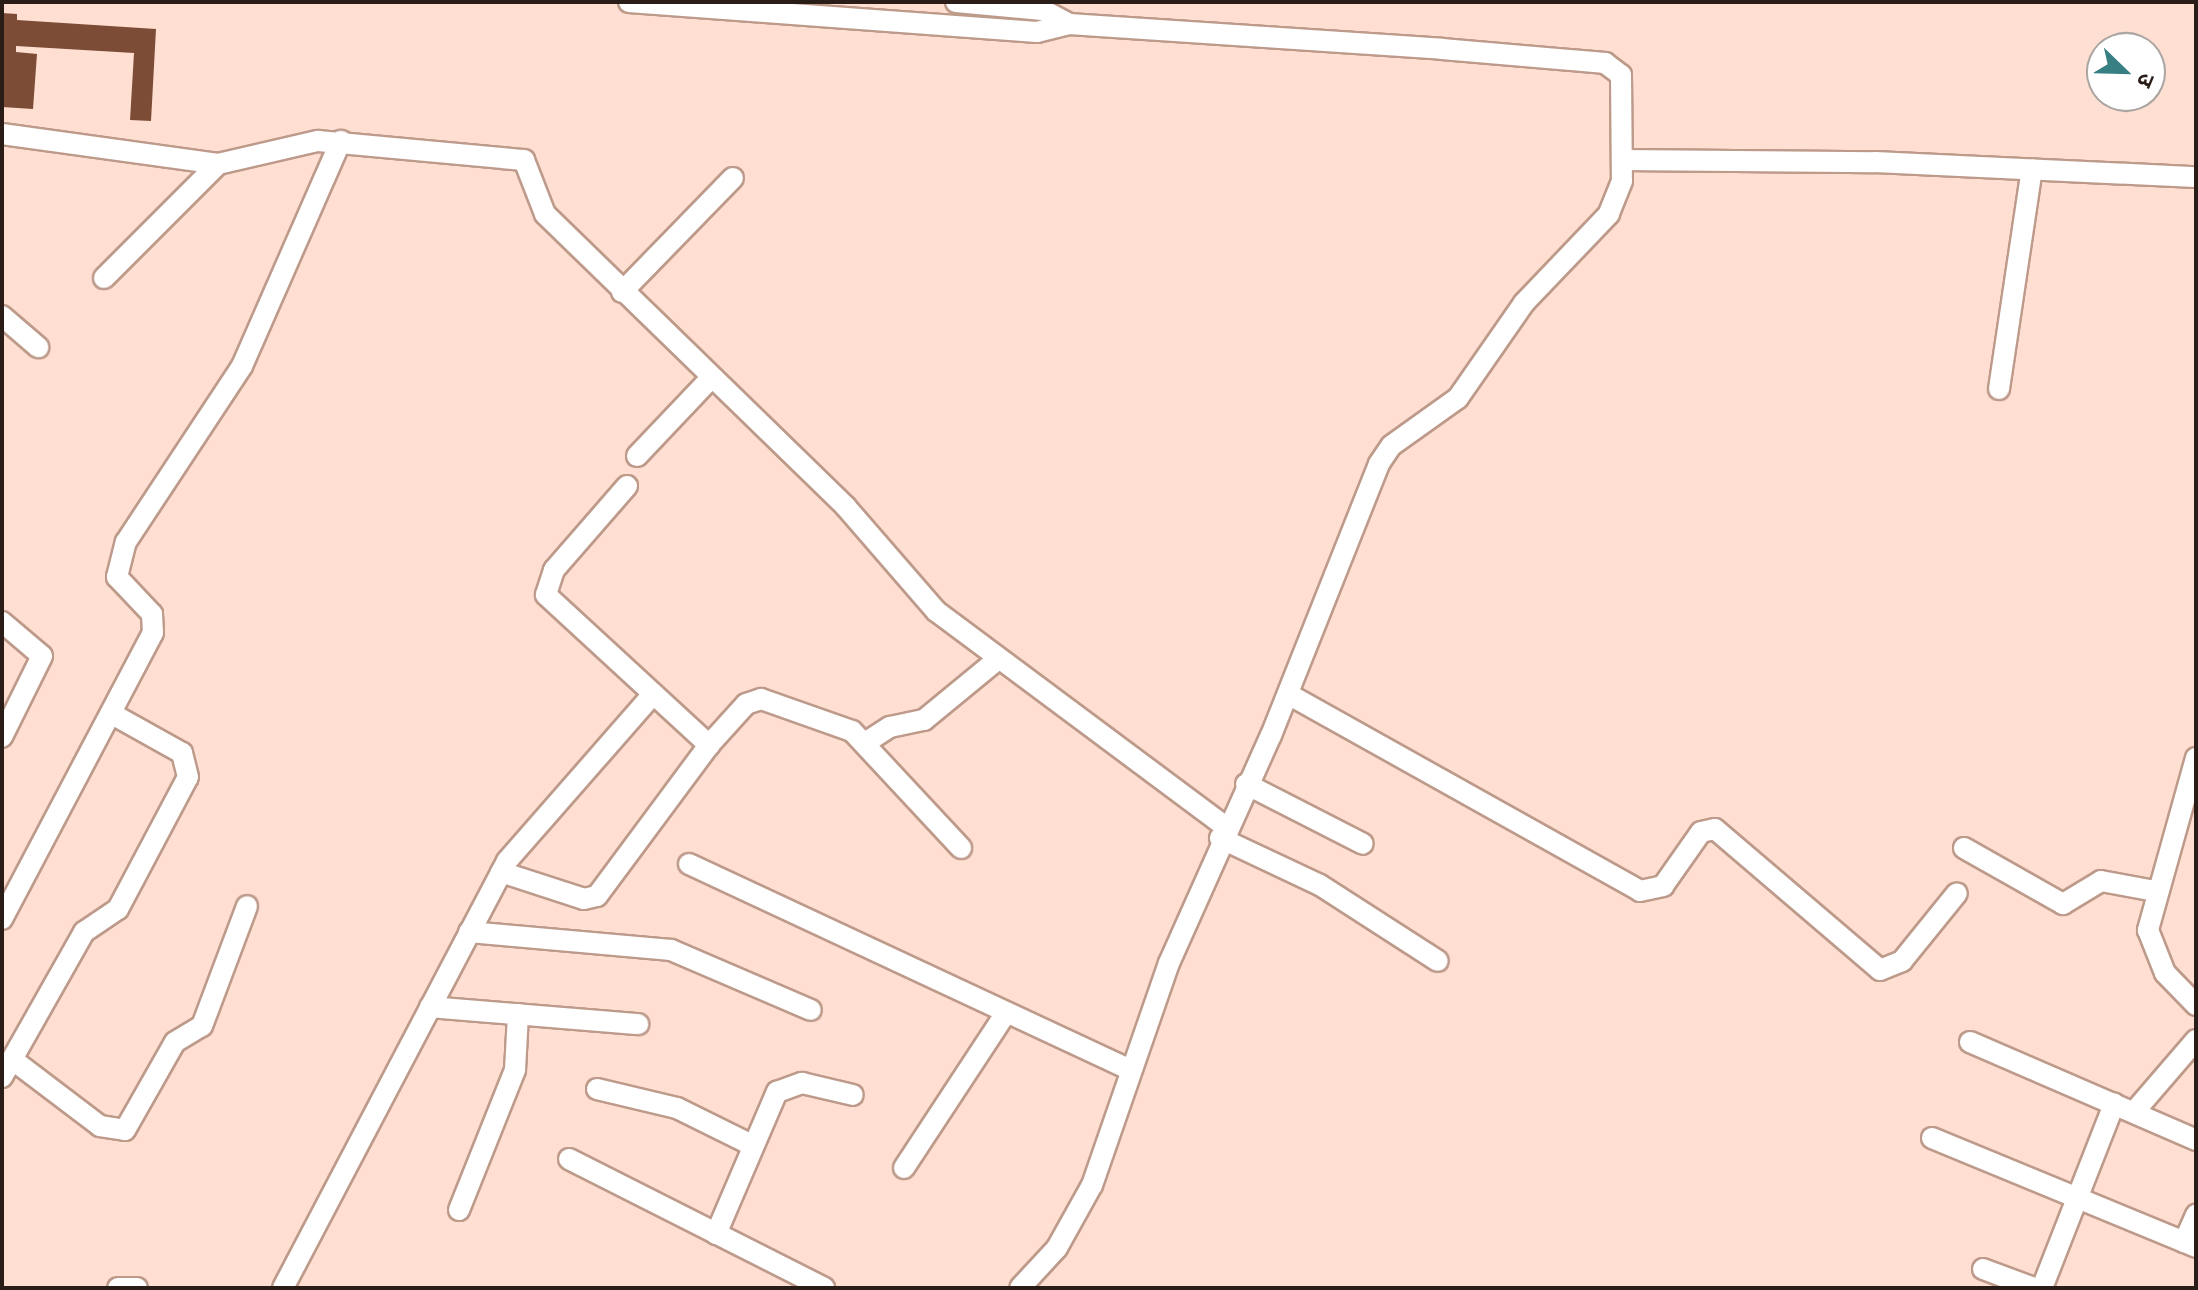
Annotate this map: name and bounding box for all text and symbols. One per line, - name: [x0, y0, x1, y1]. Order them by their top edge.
- north arrow: [2086, 32, 2166, 112]
- text: उ: [2132, 70, 2161, 92]

